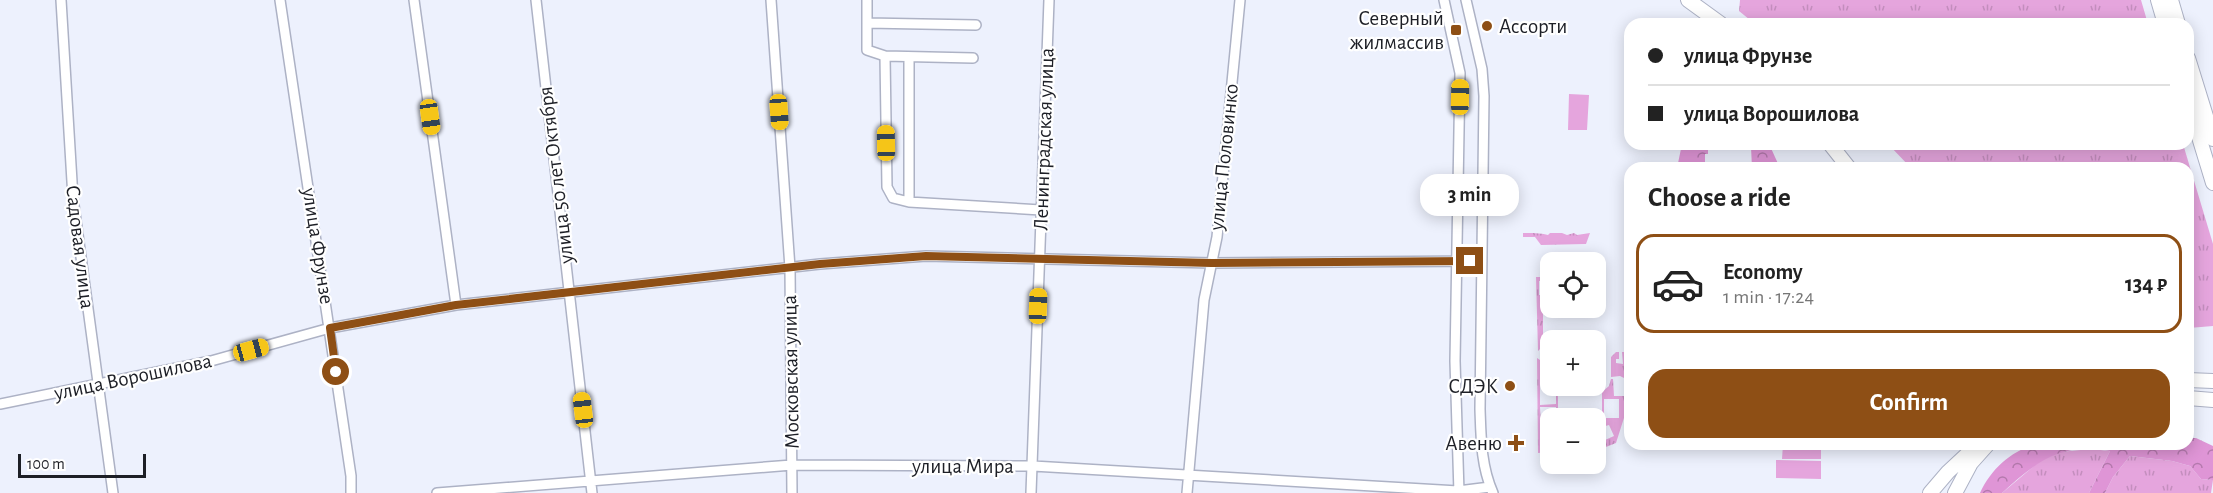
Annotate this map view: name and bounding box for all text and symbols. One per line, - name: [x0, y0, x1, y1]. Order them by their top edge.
- place label: Северный жилмассив: [1350, 8, 1444, 53]
- place label: Ассорти: [1499, 16, 1567, 37]
- marker: Ассорти: [1480, 19, 1494, 33]
- marker: Северный жилмассив: [1449, 23, 1463, 37]
- text: улица Фрунзе: [1684, 45, 1812, 67]
- street label: Ленинградская улица: [1030, 47, 1058, 231]
- car: [1451, 79, 1469, 115]
- street label: улица Половинко: [1206, 83, 1242, 232]
- street label: улица 50 лет Октября: [535, 85, 577, 266]
- car: [769, 93, 789, 131]
- car: [419, 98, 441, 136]
- text: улица Ворошилова: [1684, 103, 1859, 125]
- car: [877, 125, 895, 161]
- callout: 3 min: [1420, 174, 1520, 216]
- street label: Садовая улица: [62, 184, 98, 310]
- text: Choose a ride: [1648, 184, 1791, 211]
- street label: улица Фрунзе: [298, 185, 338, 306]
- text: 3 min: [1448, 185, 1491, 205]
- route end: [1456, 247, 1483, 274]
- map controls: [1540, 252, 1606, 474]
- button: locate: [1540, 252, 1606, 318]
- icon: car: [1651, 257, 1705, 311]
- text: Economy: [1723, 261, 1803, 283]
- text: 134 ₽: [2125, 273, 2167, 295]
- text: 1 min · 17:24: [1723, 287, 1814, 307]
- car: [1028, 288, 1048, 324]
- street label: Московская улица: [779, 294, 803, 449]
- button: +: [1540, 330, 1606, 396]
- car: [231, 337, 271, 363]
- street label: улица Ворошилова: [51, 350, 214, 404]
- route start: [322, 358, 349, 385]
- button: Confirm: [1648, 369, 2170, 438]
- place label: СДЭК: [1448, 376, 1498, 397]
- marker: СДЭК: [1503, 379, 1517, 393]
- car: [572, 391, 594, 429]
- button: −: [1540, 408, 1606, 474]
- place label: Авеню: [1445, 433, 1502, 454]
- marker: Авеню: [1507, 434, 1525, 452]
- scale bar: [18, 451, 146, 478]
- text: 100 m: [27, 456, 65, 472]
- street label: улица Мира: [911, 456, 1014, 477]

